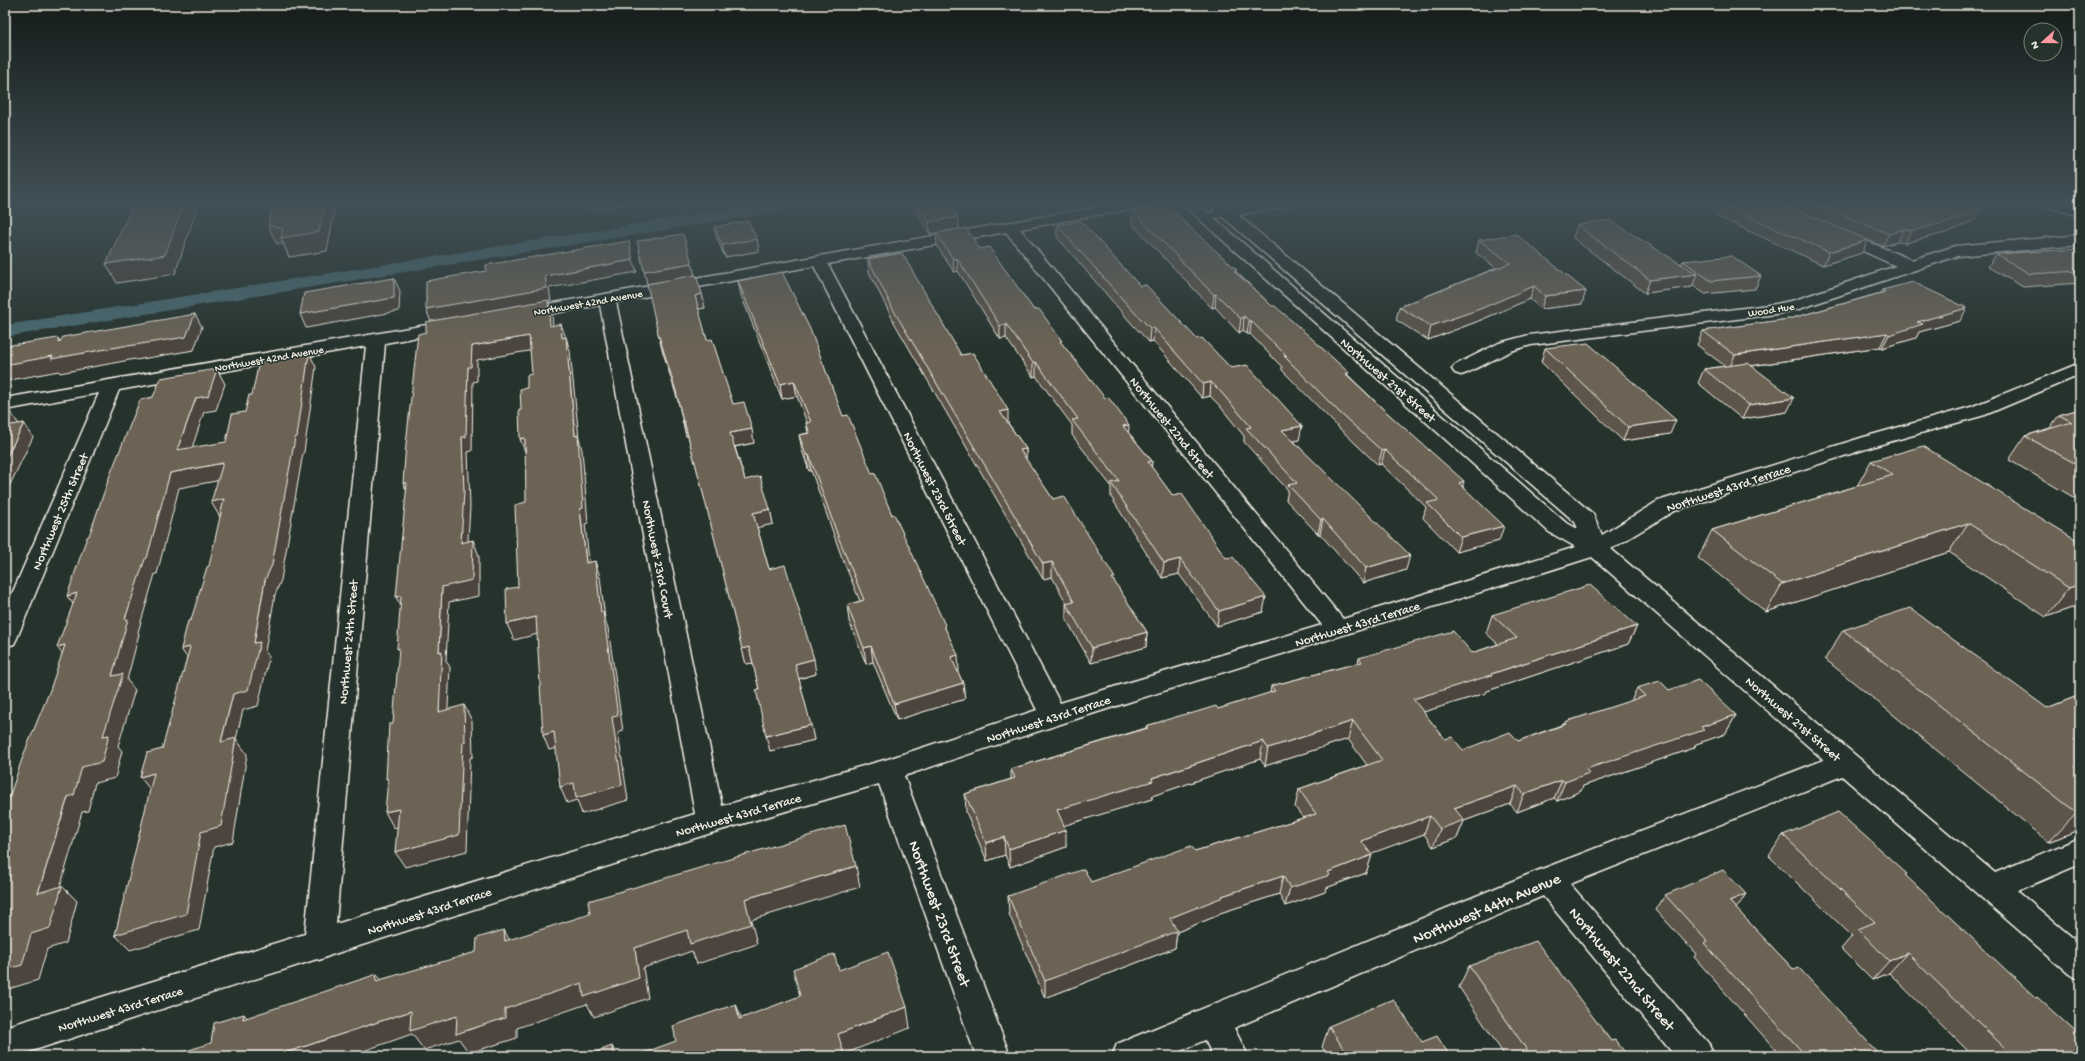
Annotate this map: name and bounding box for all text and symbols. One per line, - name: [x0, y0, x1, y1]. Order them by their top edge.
- north arrow: [2023, 22, 2063, 62]
- text: N: [2029, 39, 2042, 50]
- street label: Northwest 42nd Avenue: [533, 288, 644, 319]
- street label: Wood Hue: [1747, 301, 1796, 321]
- street label: Northwest 21st Street: [1337, 335, 1439, 428]
- street label: Northwest 42nd Avenue: [214, 344, 325, 375]
- street label: Northwest 22nd Street: [1125, 375, 1218, 484]
- street label: Northwest 23rd Street: [899, 430, 970, 550]
- street label: Northwest 25th Street: [30, 450, 93, 573]
- street label: Northwest 43rd Terrace: [1665, 462, 1793, 517]
- street label: Northwest 23rd Court: [638, 499, 676, 622]
- street label: Northwest 24th Street: [337, 578, 363, 705]
- street label: Northwest 43rd Terrace: [1294, 599, 1422, 652]
- street label: Northwest 21st Street: [1742, 674, 1844, 767]
- street label: Northwest 43rd Terrace: [985, 693, 1113, 748]
- street label: Northwest 43rd Terrace: [674, 791, 803, 841]
- street label: Northwest 23rd Street: [902, 839, 973, 991]
- street label: Northwest 44th Avenue: [1411, 870, 1565, 950]
- street label: Northwest 43rd Terrace: [366, 885, 494, 940]
- street label: Northwest 22nd Street: [1563, 905, 1679, 1037]
- street label: Northwest 43rd Terrace: [57, 984, 185, 1037]

